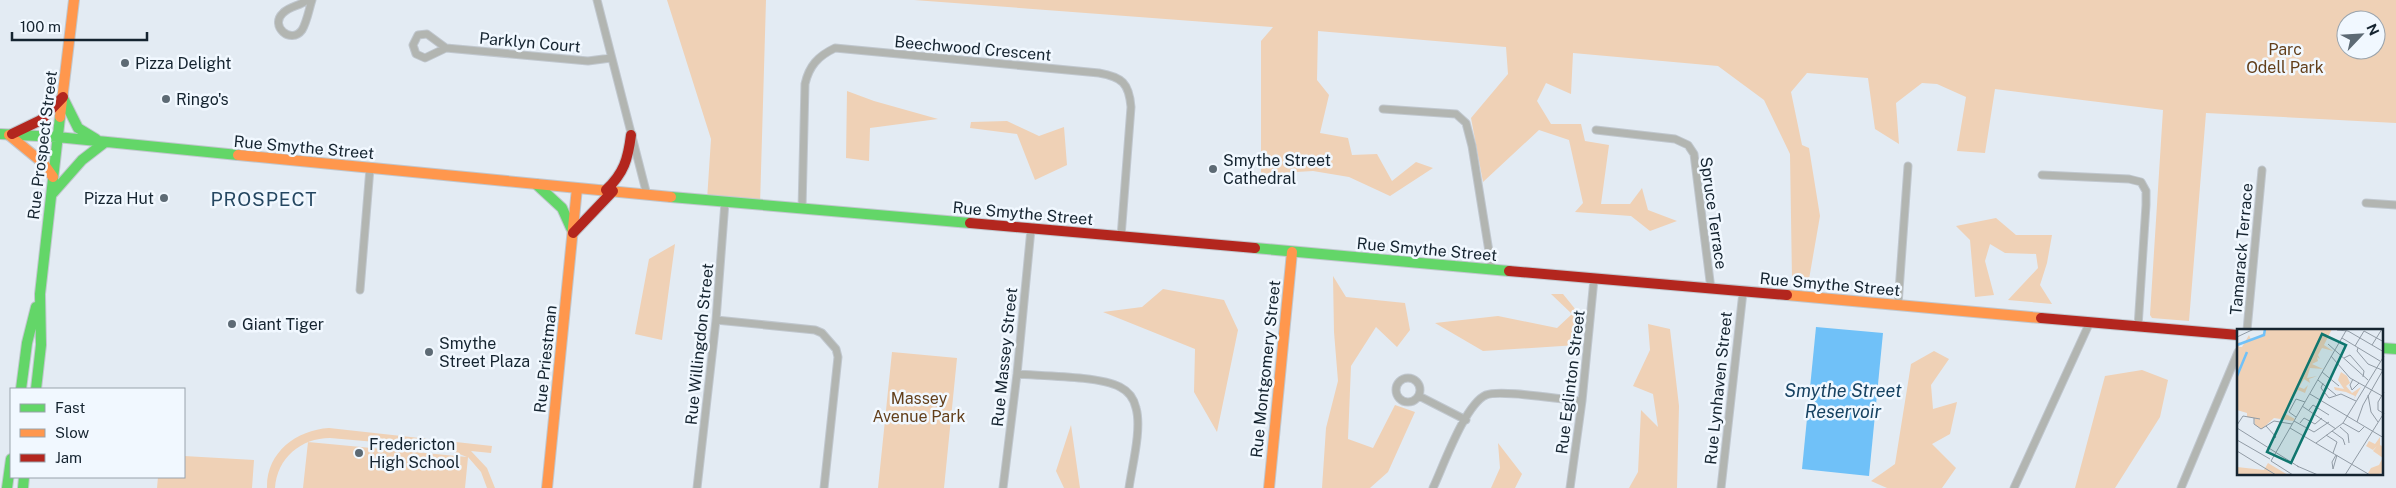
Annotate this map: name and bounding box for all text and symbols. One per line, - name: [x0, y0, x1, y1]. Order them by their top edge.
- scale bar: [12, 10, 148, 42]
- north arrow: [2336, 10, 2386, 60]
- text: 100 m: [20, 18, 61, 35]
- text: N: [2363, 21, 2382, 38]
- street label: Parklyn Court: [478, 29, 582, 56]
- street label: Beechwood Crescent: [894, 32, 1052, 65]
- park label: Parc Odell Park: [2246, 40, 2324, 77]
- place label: Pizza Delight: [135, 54, 231, 73]
- marker: Pizza Delight: [119, 57, 131, 69]
- street label: Rue Prospect Street: [24, 69, 61, 221]
- place label: Ringo's: [176, 90, 229, 109]
- marker: Ringo's: [160, 93, 172, 105]
- street label: Rue Smythe Street: [233, 132, 375, 163]
- place label: Smythe Street Cathedral: [1223, 151, 1331, 188]
- street label: Spruce Terrace: [1696, 156, 1731, 271]
- marker: Smythe Street Cathedral: [1207, 163, 1219, 175]
- street label: Tamarack Terrace: [2226, 182, 2257, 316]
- district label: PROSPECT: [210, 188, 318, 210]
- place label: Pizza Hut: [84, 189, 154, 208]
- marker: Pizza Hut: [158, 192, 170, 204]
- street label: Rue Smythe Street: [952, 198, 1094, 229]
- street label: Rue Smythe Street: [1356, 234, 1498, 265]
- street label: Rue Willingdon Street: [682, 262, 717, 426]
- street label: Rue Smythe Street: [1759, 269, 1901, 300]
- street label: Rue Montgomery Street: [1247, 279, 1284, 459]
- street label: Rue Massey Street: [988, 286, 1021, 428]
- street label: Rue Priestman: [530, 304, 561, 414]
- street label: Rue Eglinton Street: [1552, 309, 1589, 455]
- street label: Rue Lynhaven Street: [1701, 311, 1736, 466]
- place label: Giant Tiger: [242, 315, 324, 334]
- marker: Giant Tiger: [226, 318, 238, 330]
- inset map: [2237, 329, 2384, 476]
- place label: Smythe Street Plaza: [439, 334, 530, 371]
- marker: Smythe Street Plaza: [423, 346, 435, 358]
- water label: Smythe Street Reservoir: [1784, 380, 1902, 422]
- legend: [10, 388, 185, 478]
- park label: Massey Avenue Park: [873, 389, 965, 426]
- text: Fast: [55, 399, 85, 416]
- text: Slow: [55, 424, 90, 441]
- place label: Fredericton High School: [369, 435, 460, 472]
- marker: Fredericton High School: [353, 447, 365, 459]
- text: Jam: [55, 449, 82, 466]

